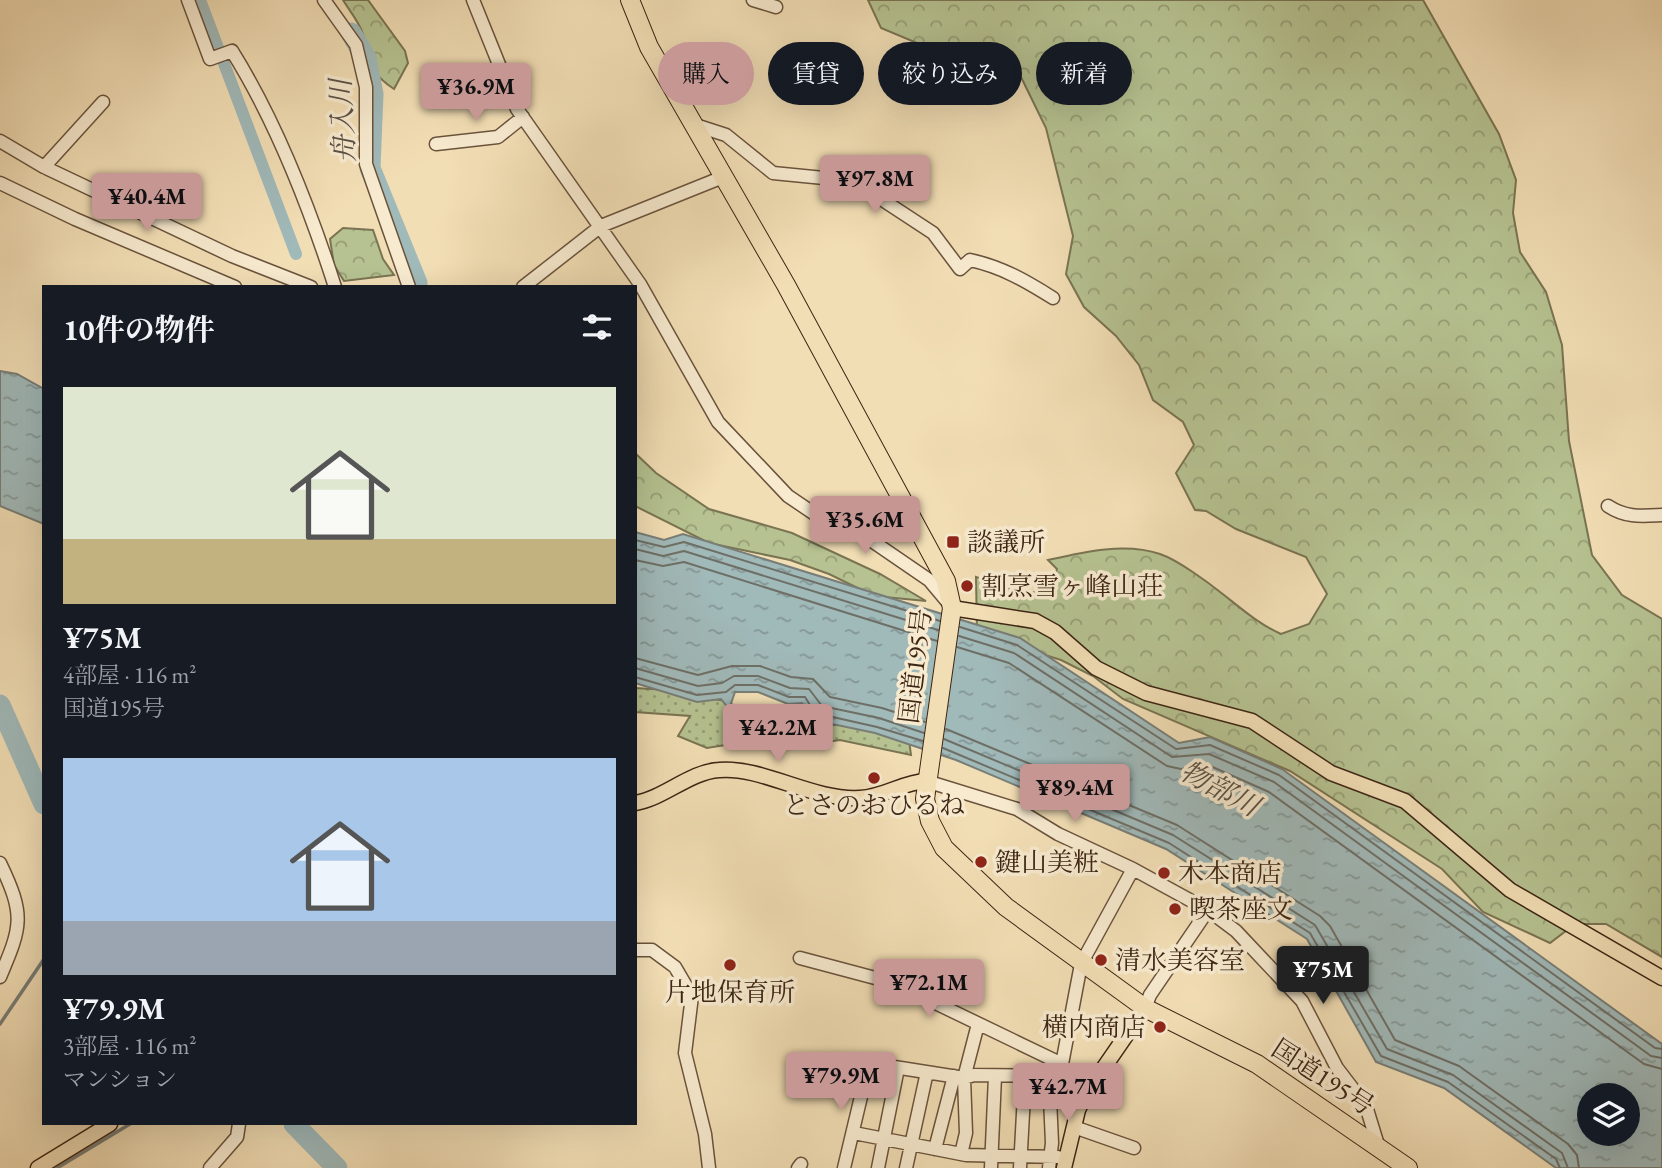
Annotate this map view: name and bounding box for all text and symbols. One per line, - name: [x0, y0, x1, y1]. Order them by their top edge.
- chip: 購入: [658, 42, 754, 105]
- chip: 賃貸: [768, 42, 864, 105]
- chip: 絞り込み: [878, 42, 1022, 105]
- chip: 新着: [1036, 42, 1132, 105]
- pin: ¥36.9M: [419, 64, 533, 123]
- text: ¥36.9M: [437, 71, 515, 101]
- water label: 舟入川: [322, 75, 362, 164]
- pin: ¥97.8M: [818, 156, 932, 215]
- text: ¥97.8M: [836, 163, 914, 193]
- pin: ¥40.4M: [90, 174, 204, 233]
- text: ¥40.4M: [108, 181, 186, 211]
- icon: filters: [578, 308, 616, 346]
- text: 10件の物件: [63, 310, 215, 349]
- icon: home: [277, 432, 403, 558]
- pin: ¥35.6M: [808, 496, 922, 556]
- text: ¥35.6M: [826, 504, 904, 534]
- place label: 談議所: [967, 525, 1045, 559]
- marker: 談議所: [945, 534, 961, 550]
- place label: 割烹雪ヶ峰山荘: [981, 569, 1163, 603]
- marker: 割烹雪ヶ峰山荘: [959, 578, 975, 594]
- street label: 国道195号: [891, 607, 939, 725]
- text: ¥75M: [63, 618, 142, 657]
- text: 4部屋 · 116 m²: [63, 660, 196, 690]
- text: 国道195号: [63, 693, 165, 723]
- pin: ¥42.2M: [721, 704, 835, 764]
- text: ¥42.2M: [739, 712, 817, 742]
- water label: 物部川: [1174, 752, 1268, 825]
- pin: ¥89.4M: [1018, 764, 1132, 824]
- marker: とさのおひるね: [866, 770, 882, 786]
- text: ¥89.4M: [1036, 772, 1114, 802]
- place label: とさのおひるね: [783, 788, 965, 822]
- icon: home: [277, 803, 403, 929]
- place label: 鍵山美粧: [995, 845, 1099, 879]
- marker: 鍵山美粧: [973, 854, 989, 870]
- place label: 木本商店: [1178, 856, 1282, 890]
- marker: 木本商店: [1156, 865, 1172, 881]
- place label: 喫茶座文: [1189, 892, 1293, 926]
- marker: 喫茶座文: [1167, 901, 1183, 917]
- place label: 清水美容室: [1115, 943, 1245, 977]
- pin: ¥75M: [1282, 946, 1364, 1006]
- marker: 清水美容室: [1093, 952, 1109, 968]
- text: ¥75M: [1293, 954, 1353, 984]
- marker: 片地保育所: [722, 957, 738, 973]
- pin: ¥72.1M: [872, 960, 986, 1019]
- text: ¥72.1M: [890, 967, 968, 997]
- place label: 片地保育所: [665, 975, 795, 1009]
- text: ¥79.9M: [63, 989, 165, 1028]
- place label: 横内商店: [1042, 1010, 1146, 1044]
- marker: 横内商店: [1152, 1019, 1168, 1035]
- text: 3部屋 · 116 m²: [63, 1031, 196, 1061]
- street label: 国道195号: [1265, 1031, 1381, 1123]
- pin: ¥79.9M: [784, 1052, 898, 1112]
- text: ¥79.9M: [802, 1060, 880, 1090]
- text: マンション: [63, 1064, 177, 1094]
- pin: ¥42.7M: [1011, 1064, 1125, 1123]
- text: ¥42.7M: [1029, 1071, 1107, 1101]
- map controls: [1577, 1083, 1640, 1146]
- button: layers: [1577, 1083, 1640, 1146]

